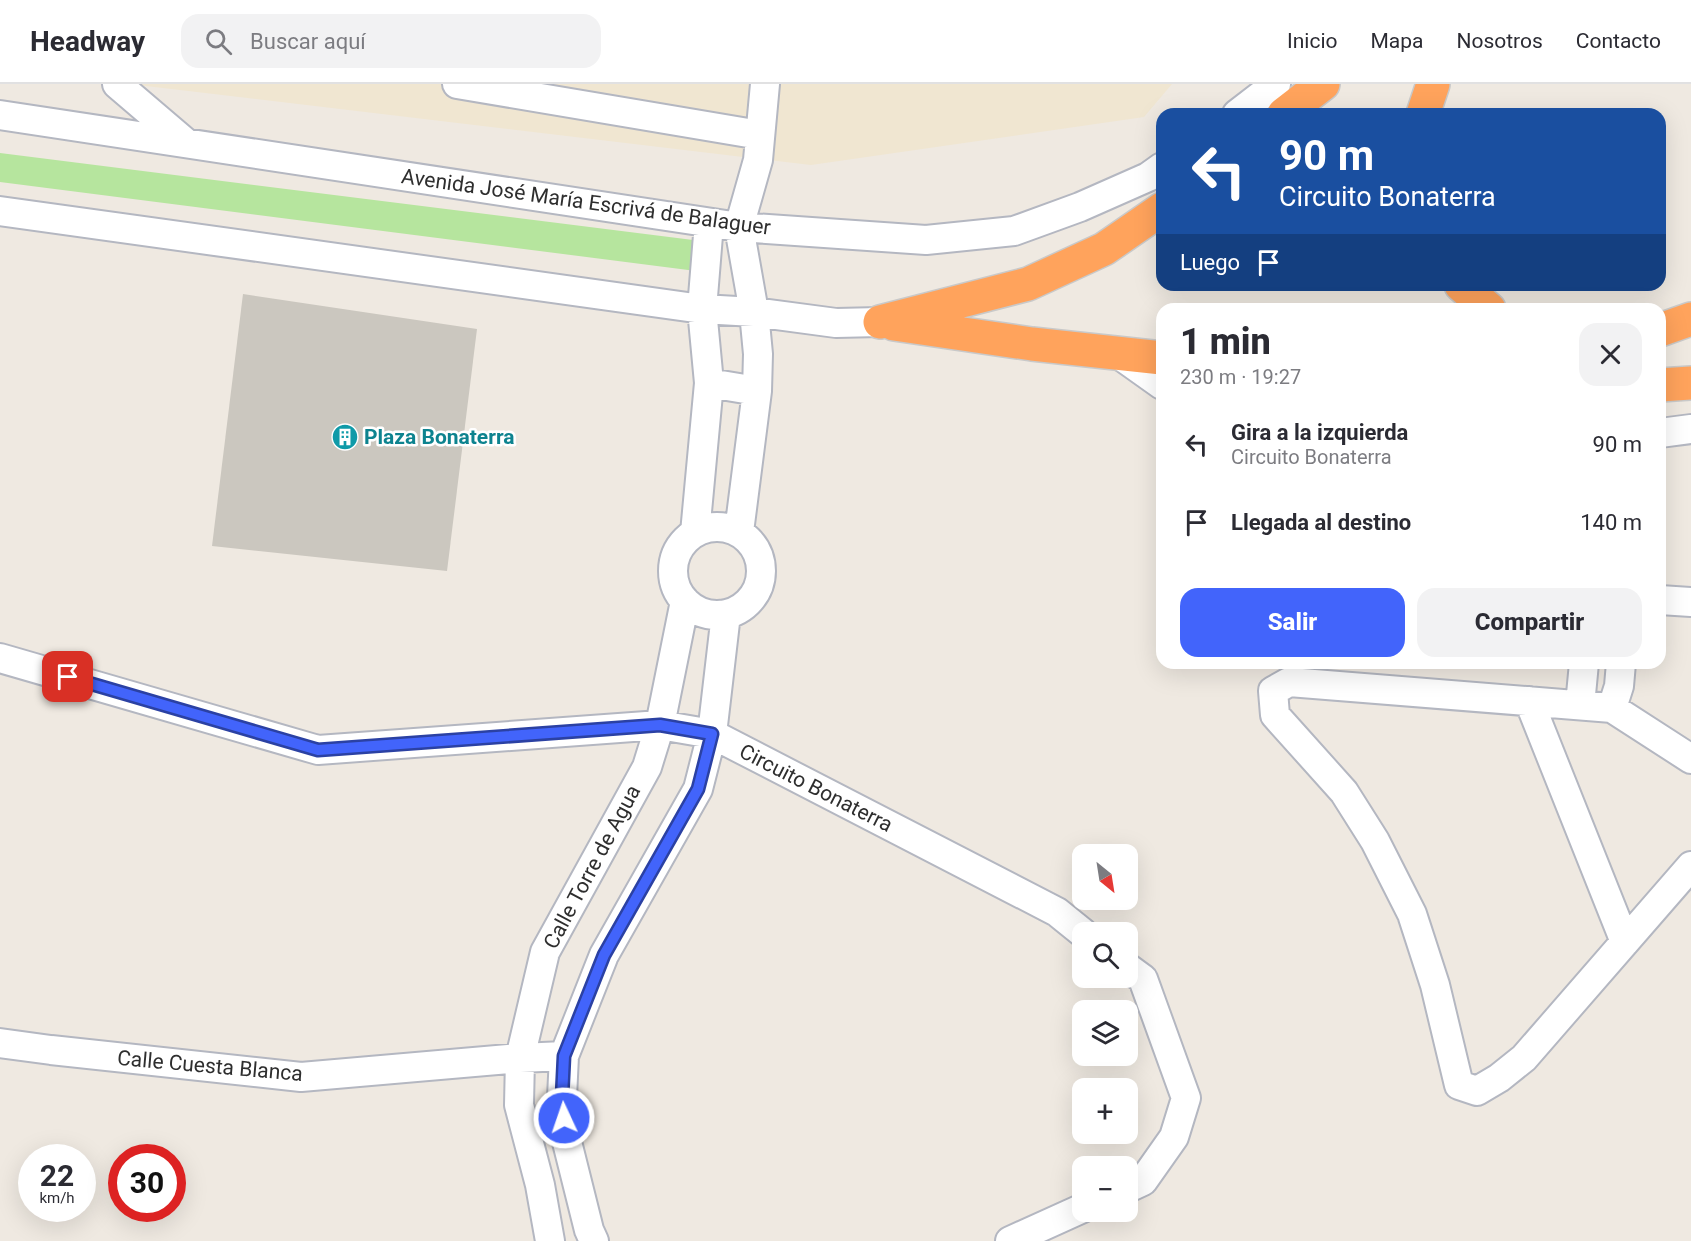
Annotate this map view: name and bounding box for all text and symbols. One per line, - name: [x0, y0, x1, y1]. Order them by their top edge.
- search box: [181, 14, 601, 68]
- text: Headway: [30, 25, 145, 58]
- icon: search: [202, 25, 235, 58]
- text: Buscar aquí: [250, 29, 366, 54]
- text: Inicio: [1287, 29, 1337, 53]
- text: Mapa: [1370, 29, 1423, 53]
- text: Nosotros: [1456, 29, 1543, 53]
- text: Contacto: [1576, 29, 1661, 53]
- text: 90 m: [1279, 131, 1374, 180]
- icon: left: [1180, 132, 1258, 210]
- street label: Avenida José María Escrivá de Balaguer: [400, 164, 772, 240]
- text: Circuito Bonaterra: [1279, 181, 1496, 213]
- icon: arrive: [1252, 246, 1285, 279]
- text: Luego: [1180, 250, 1240, 275]
- text: 1 min: [1180, 321, 1271, 363]
- button: close: [1579, 323, 1642, 386]
- text: 230 m · 19:27: [1180, 365, 1301, 389]
- text: Gira a la izquierda: [1231, 420, 1408, 445]
- building icon: Plaza Bonaterra: [330, 422, 360, 452]
- place label: Plaza Bonaterra: [364, 425, 514, 449]
- icon: left: [1180, 428, 1213, 461]
- text: 90 m: [1593, 432, 1642, 457]
- text: Circuito Bonaterra: [1231, 445, 1392, 469]
- icon: arrive: [1180, 506, 1213, 539]
- text: Llegada al destino: [1231, 510, 1411, 535]
- text: 140 m: [1580, 510, 1642, 535]
- button: Salir: [1180, 588, 1405, 657]
- button: Compartir: [1417, 588, 1642, 657]
- pin: [42, 651, 93, 702]
- icon: arrive: [51, 660, 84, 693]
- street label: Circuito Bonaterra: [735, 739, 897, 837]
- street label: Calle Torre de Agua: [539, 781, 645, 953]
- north arrow: [1072, 844, 1138, 910]
- map controls: [1072, 844, 1138, 1222]
- button: search: [1072, 922, 1138, 988]
- button: layers: [1072, 1000, 1138, 1066]
- street label: Calle Cuesta Blanca: [116, 1046, 304, 1086]
- button: +: [1072, 1078, 1138, 1144]
- position arrow: [532, 1086, 596, 1150]
- speed limit sign: 30: [108, 1144, 186, 1222]
- button: −: [1072, 1156, 1138, 1222]
- text: 22: [40, 1158, 74, 1193]
- text: km/h: [39, 1189, 75, 1207]

